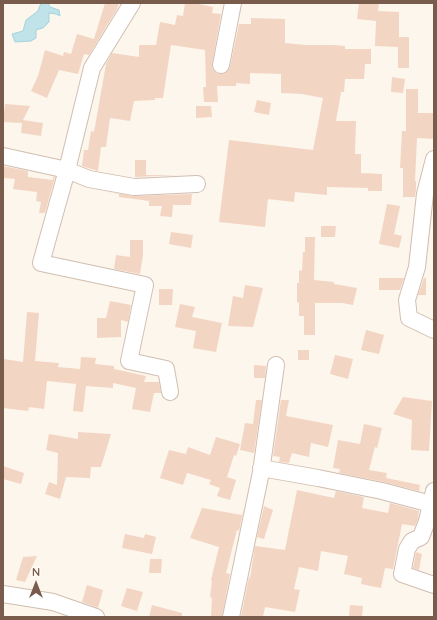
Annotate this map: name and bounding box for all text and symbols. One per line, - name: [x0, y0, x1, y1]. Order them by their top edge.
- north arrow: [16, 564, 56, 604]
- text: N: [32, 565, 40, 579]

